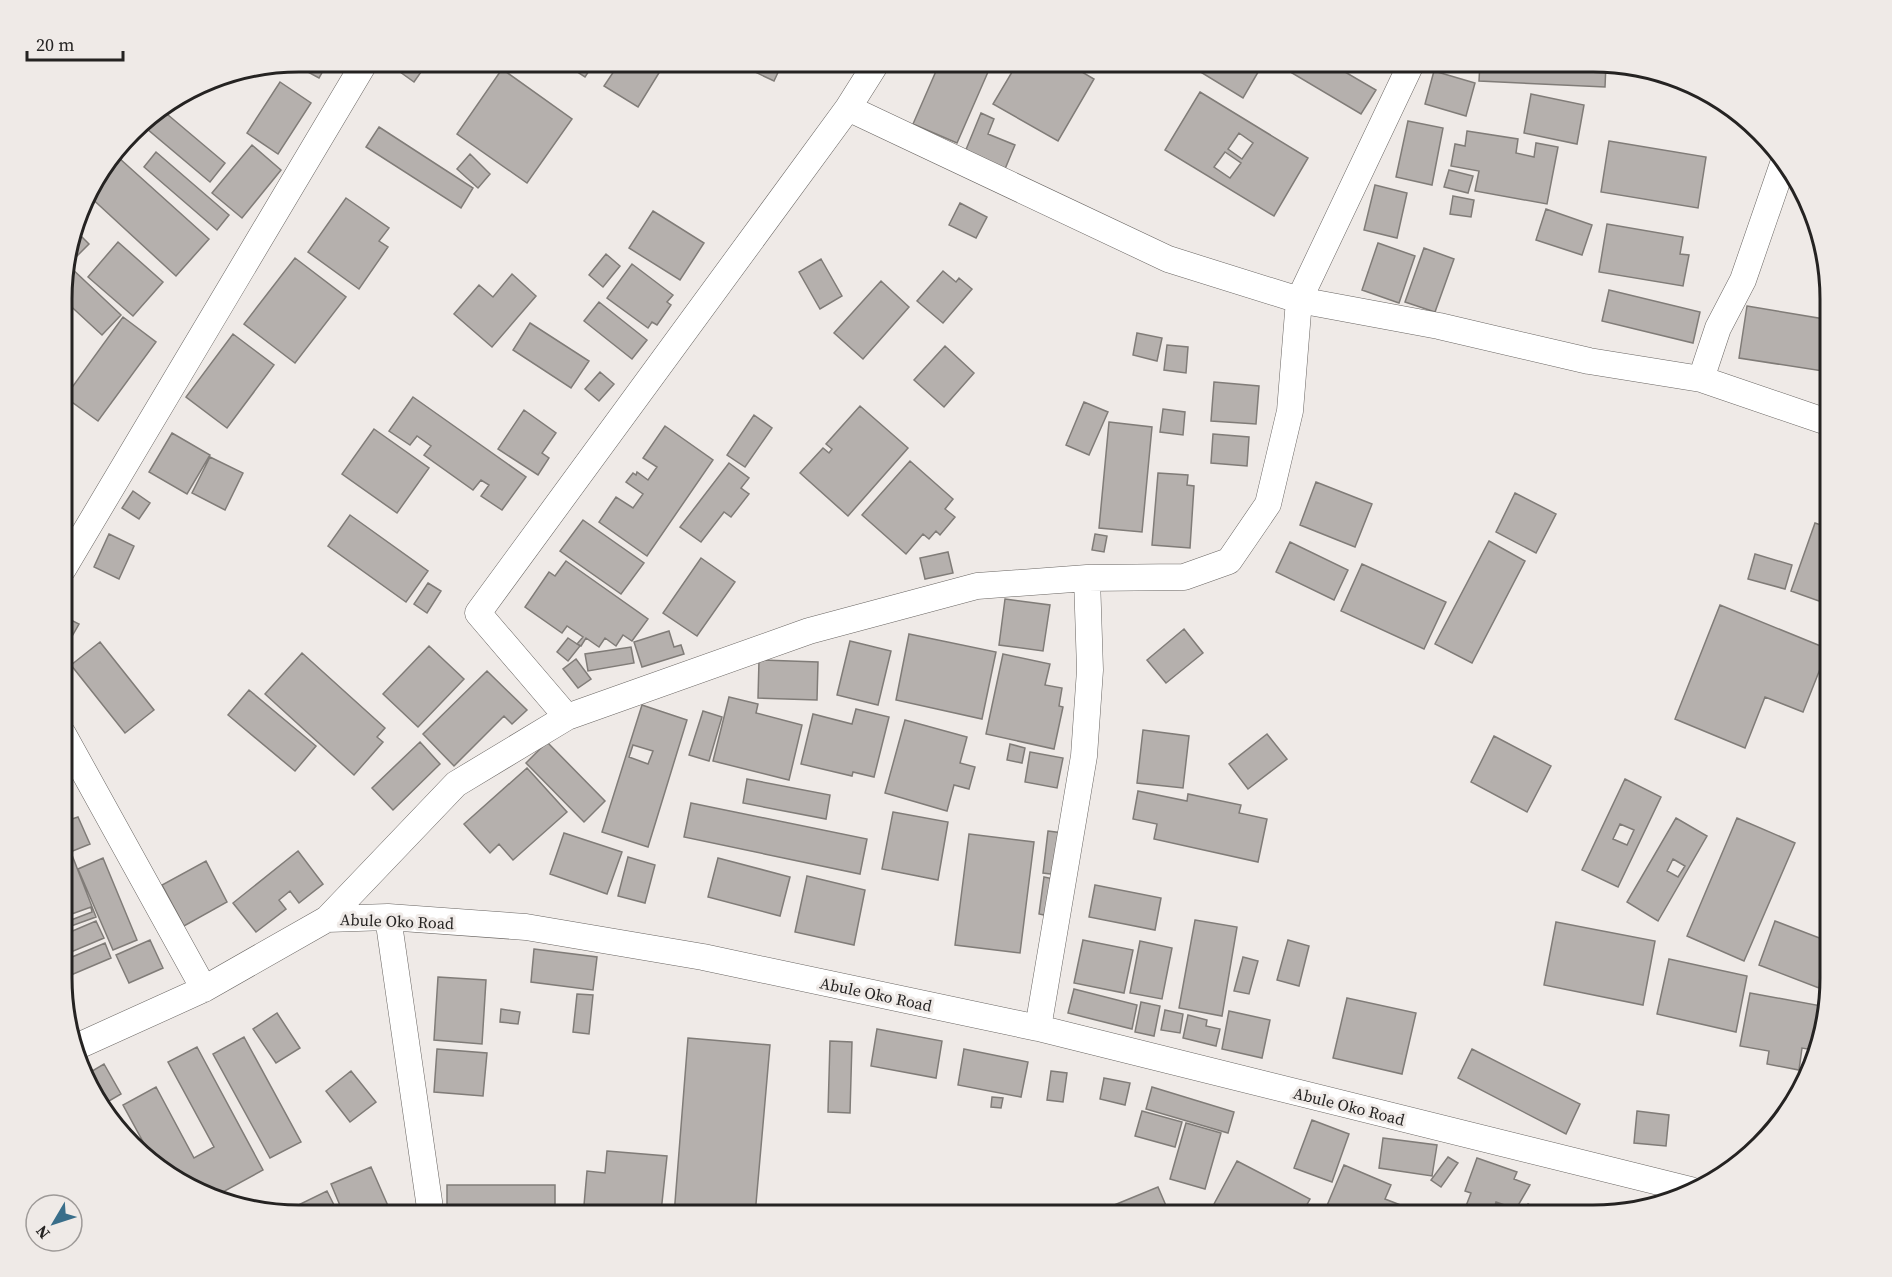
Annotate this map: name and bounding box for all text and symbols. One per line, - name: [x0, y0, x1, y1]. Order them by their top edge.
- scale bar: [27, 24, 123, 62]
- text: 20 m: [36, 32, 74, 57]
- street label: Abule Oko Road: [340, 908, 454, 934]
- street label: Abule Oko Road: [818, 971, 934, 1017]
- street label: Abule Oko Road: [1291, 1082, 1407, 1130]
- north arrow: [24, 1193, 84, 1253]
- text: N: [30, 1221, 55, 1244]

